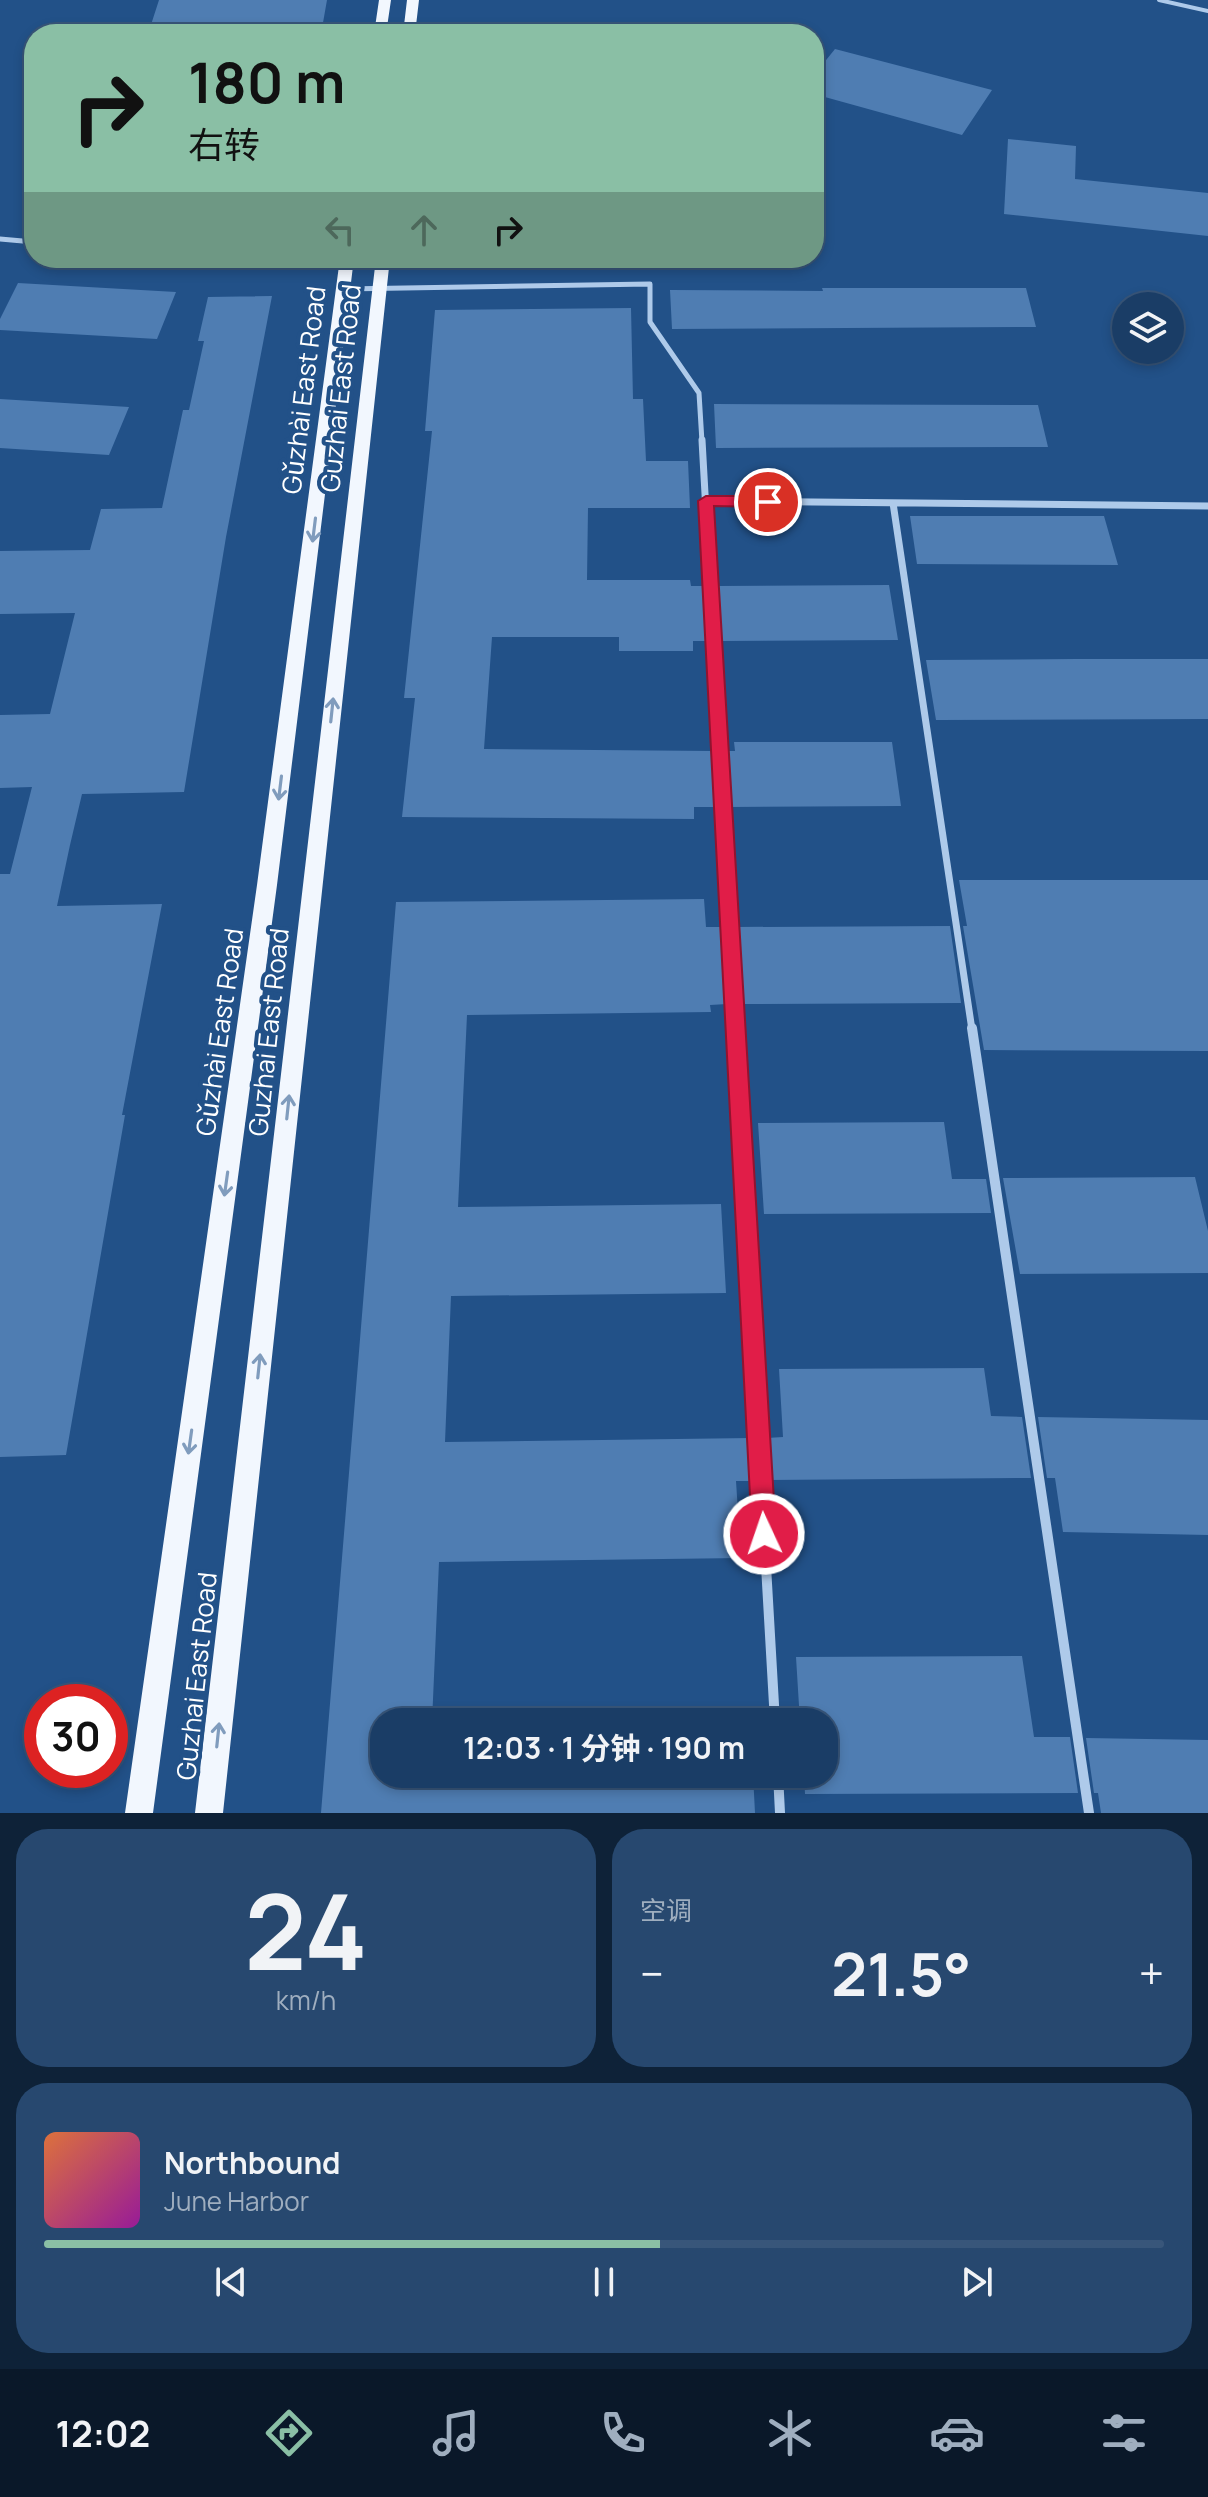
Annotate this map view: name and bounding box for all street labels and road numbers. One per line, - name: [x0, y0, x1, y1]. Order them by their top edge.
- street label: Guzhai East Road: [311, 282, 369, 494]
- street label: Gǔzhài East Road: [272, 284, 334, 496]
- street label: Gǔzhài East Road: [187, 926, 251, 1138]
- street label: Guzhai East Road: [239, 926, 297, 1138]
- street label: Guzhai East Road: [167, 1570, 225, 1782]

